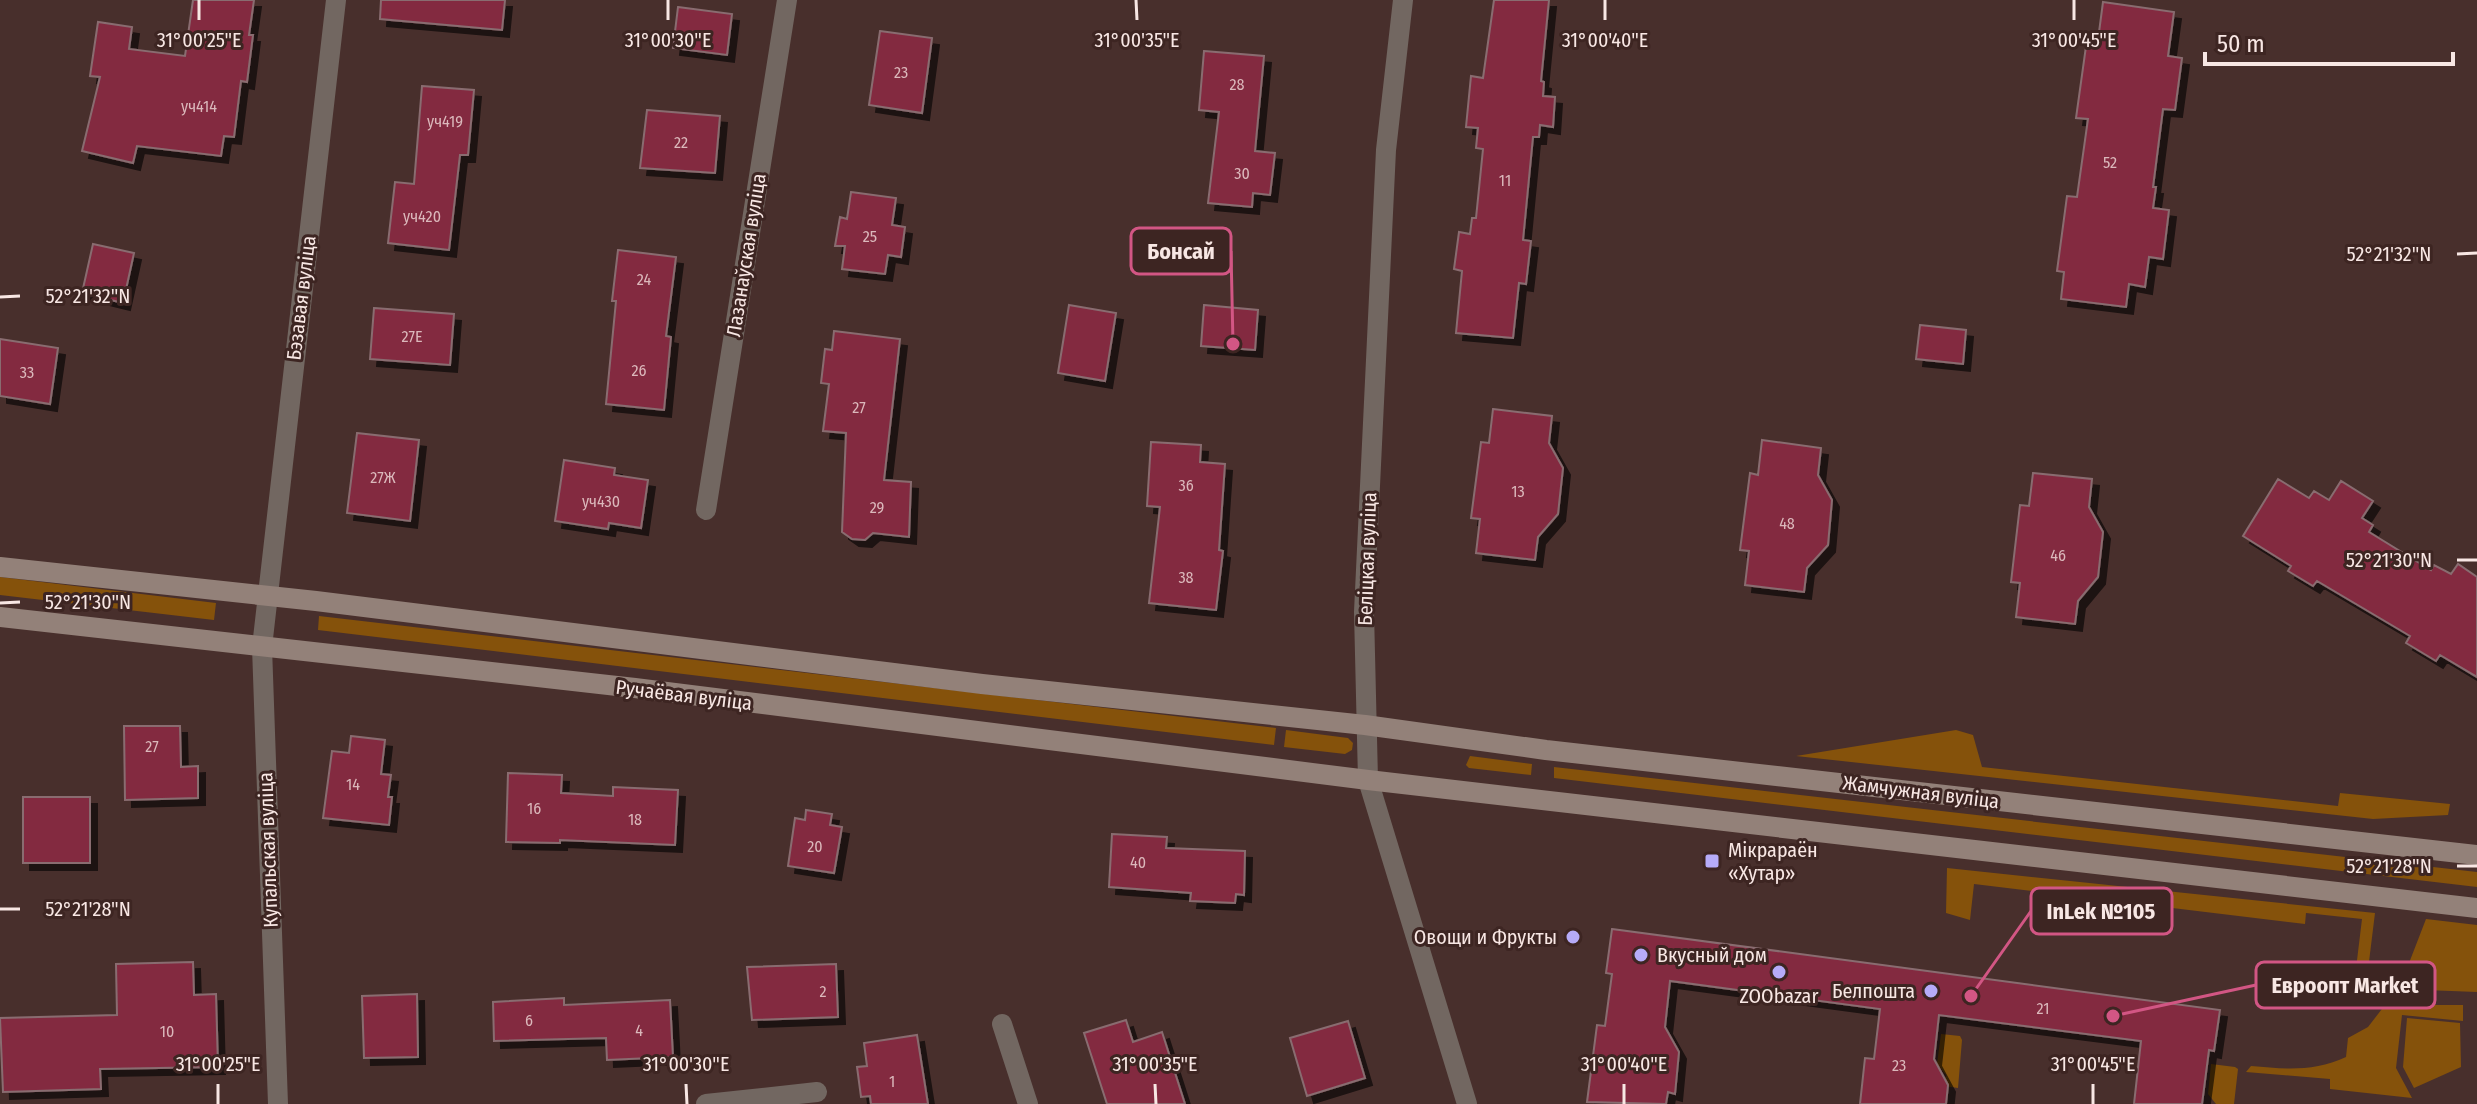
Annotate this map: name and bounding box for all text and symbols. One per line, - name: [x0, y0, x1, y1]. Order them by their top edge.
- scale bar: [2205, 16, 2453, 66]
- text: 31°00'25"E: [157, 28, 241, 52]
- text: 31°00'30"E: [625, 28, 711, 52]
- text: 31°00'35"E: [1095, 28, 1179, 52]
- text: 31°00'40"E: [1562, 28, 1648, 52]
- text: 31°00'45"E: [2032, 28, 2116, 52]
- text: 50 m: [2217, 30, 2265, 58]
- house number: 23: [894, 63, 908, 82]
- house number: 28: [1229, 75, 1245, 94]
- house number: уч414: [181, 97, 217, 116]
- house number: уч419: [427, 112, 463, 131]
- house number: 22: [674, 133, 688, 152]
- house number: 52: [2103, 153, 2117, 172]
- house number: 30: [1234, 164, 1250, 183]
- street label: Лазанаўская вуліца: [721, 171, 771, 339]
- house number: 11: [1499, 171, 1511, 190]
- house number: уч420: [403, 207, 441, 226]
- house number: 25: [863, 227, 877, 246]
- callout: Бонсай: [1131, 228, 1231, 274]
- street label: Бэзавая вуліца: [281, 234, 321, 362]
- text: Бонсай: [1147, 238, 1215, 265]
- text: 52°21'32"N: [2347, 242, 2431, 266]
- house number: 24: [637, 270, 651, 289]
- text: 52°21'32"N: [46, 284, 130, 308]
- house number: 27Е: [402, 327, 422, 346]
- house number: 26: [632, 361, 647, 380]
- house number: 33: [20, 363, 34, 382]
- house number: 27: [852, 398, 866, 417]
- house number: 27Ж: [370, 468, 396, 487]
- house number: 36: [1178, 476, 1194, 495]
- house number: 13: [1511, 482, 1525, 501]
- house number: уч430: [582, 492, 620, 511]
- street label: Беліцкая вуліца: [1353, 492, 1381, 626]
- house number: 29: [870, 498, 885, 517]
- house number: 48: [1779, 514, 1795, 533]
- house number: 46: [2050, 546, 2066, 565]
- text: 52°21'30"N: [2346, 548, 2432, 572]
- house number: 38: [1178, 568, 1194, 587]
- text: 52°21'30"N: [45, 590, 131, 614]
- street label: Ручаёвая вуліца: [614, 675, 754, 715]
- house number: 27: [145, 737, 159, 756]
- street label: Жамчужная вуліца: [1841, 771, 2001, 813]
- street label: Купальская вуліца: [253, 772, 283, 928]
- house number: 14: [346, 775, 360, 794]
- house number: 16: [527, 799, 541, 818]
- house number: 18: [628, 810, 642, 829]
- house number: 20: [807, 837, 823, 856]
- place label: Мікрараён «Хутар»: [1728, 838, 1818, 885]
- marker: Мікрараён «Хутар»: [1703, 852, 1721, 870]
- house number: 40: [1130, 853, 1146, 872]
- text: 52°21'28"N: [2346, 854, 2432, 878]
- callout: InLek №105: [2031, 888, 2172, 934]
- text: 52°21'28"N: [45, 897, 131, 921]
- text: InLek №105: [2047, 898, 2156, 925]
- place label: Овощи и Фрукты: [1414, 925, 1557, 949]
- marker: Овощи и Фрукты: [1564, 928, 1582, 946]
- place label: Вкусный дом: [1657, 943, 1767, 967]
- marker: Вкусный дом: [1632, 946, 1650, 964]
- callout: Евроопт Market: [2256, 962, 2435, 1008]
- marker: ZOObazar: [1770, 963, 1788, 981]
- text: Евроопт Market: [2271, 972, 2419, 999]
- place label: Белпошта: [1832, 979, 1915, 1003]
- house number: 2: [819, 982, 827, 1001]
- marker: Белпошта: [1922, 982, 1940, 1000]
- place label: ZOObazar: [1740, 984, 1818, 1008]
- house number: 21: [2037, 999, 2049, 1018]
- house number: 6: [525, 1011, 533, 1030]
- house number: 4: [635, 1021, 643, 1040]
- house number: 10: [160, 1022, 174, 1041]
- text: 31°00'25"E: [176, 1052, 260, 1076]
- text: 31°00'30"E: [643, 1052, 729, 1076]
- text: 31°00'35"E: [1113, 1052, 1197, 1076]
- text: 31°00'40"E: [1581, 1052, 1667, 1076]
- text: 31°00'45"E: [2051, 1052, 2135, 1076]
- house number: 23: [1892, 1056, 1906, 1075]
- house number: 1: [889, 1072, 895, 1091]

